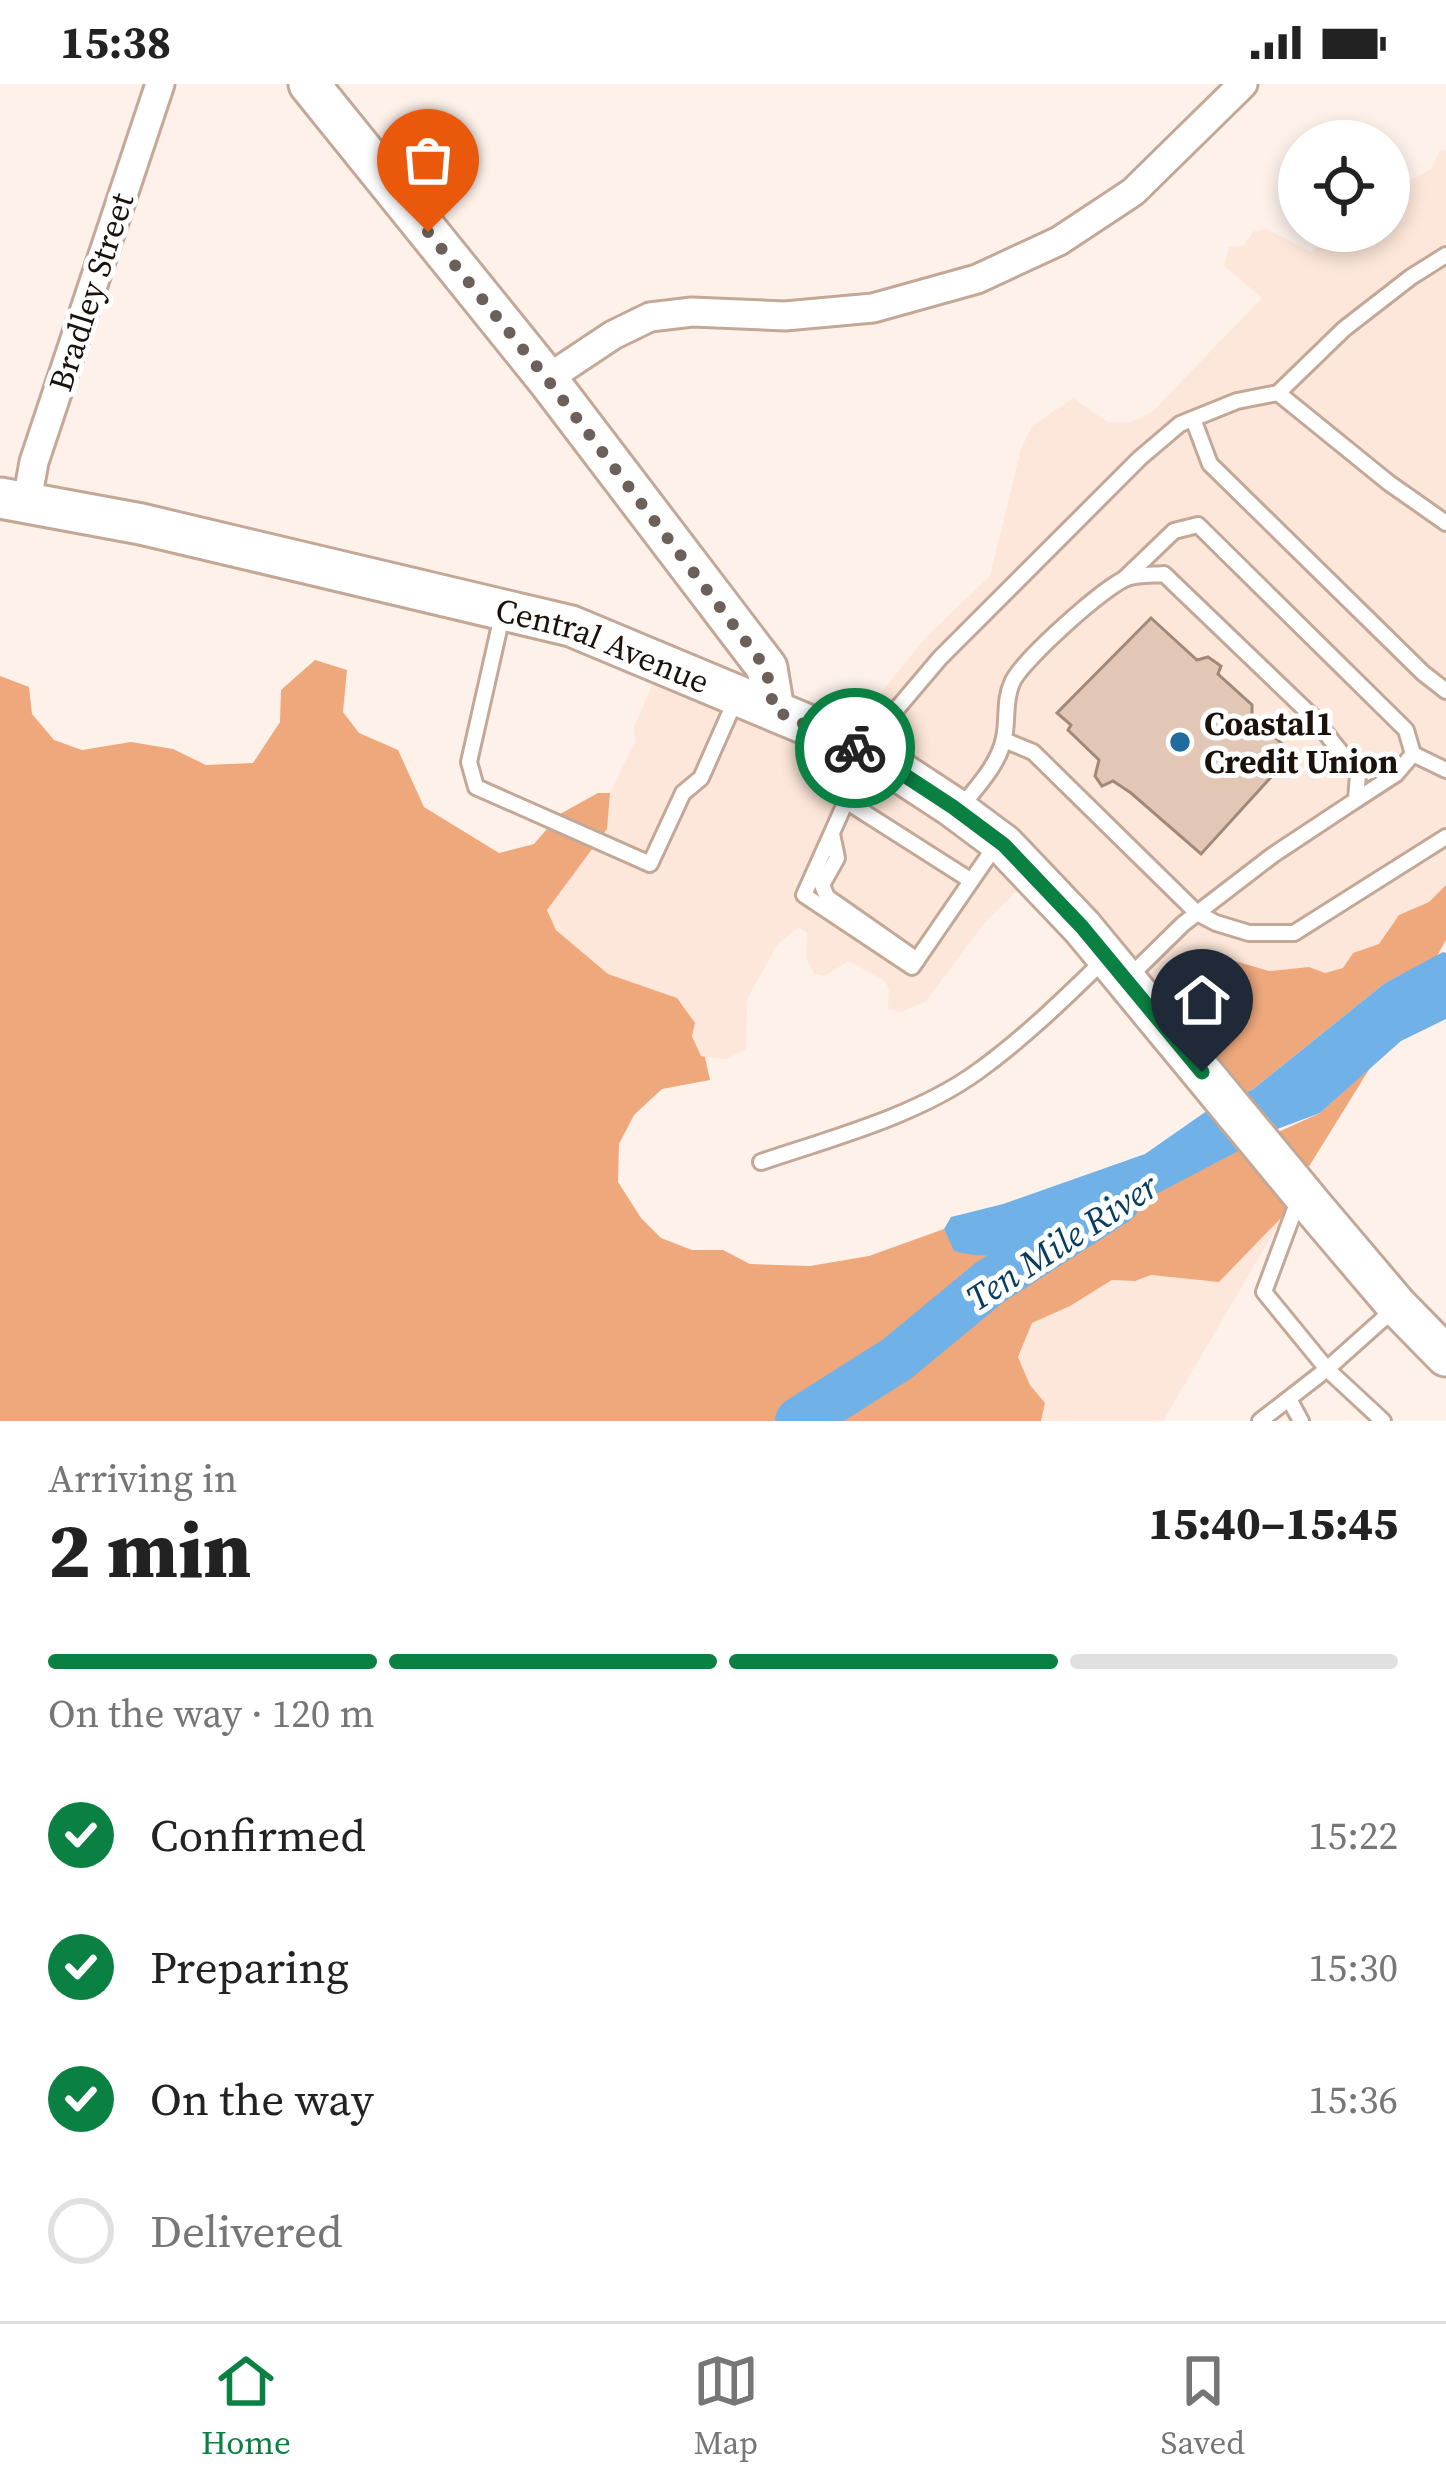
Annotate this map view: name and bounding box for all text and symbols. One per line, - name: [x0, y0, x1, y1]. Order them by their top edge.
- text: 15:38: [60, 11, 171, 73]
- pin: [377, 109, 479, 232]
- map controls: [1278, 120, 1410, 252]
- button: locate: [1278, 120, 1410, 252]
- icon: bag: [395, 127, 461, 193]
- street label: Bradley Street: [38, 187, 144, 397]
- street label: Central Avenue: [491, 586, 716, 704]
- courier: [795, 688, 915, 808]
- place label: Coastal1 Credit Union: [1204, 701, 1398, 784]
- icon: bike: [822, 715, 888, 781]
- marker: Coastal1 Credit Union: [1167, 729, 1193, 755]
- pin: [1151, 949, 1253, 1072]
- icon: home: [1169, 967, 1235, 1033]
- water label: Ten Mile River: [957, 1161, 1169, 1322]
- text: Arriving in: [48, 1452, 237, 1505]
- text: 15:40–15:45: [1148, 1492, 1398, 1554]
- text: 2 min: [48, 1496, 251, 1603]
- text: On the way · 120 m: [48, 1687, 375, 1740]
- icon: check: [48, 1802, 114, 1868]
- text: Confirmed: [150, 1804, 366, 1866]
- text: 15:22: [1308, 1809, 1398, 1862]
- icon: check: [48, 1934, 114, 2000]
- text: Preparing: [150, 1936, 349, 1998]
- text: 15:30: [1308, 1941, 1398, 1994]
- icon: check: [48, 2066, 114, 2132]
- text: On the way: [150, 2068, 374, 2130]
- text: 15:36: [1308, 2073, 1398, 2126]
- text: Delivered: [150, 2200, 342, 2262]
- tab: Home: [201, 2348, 291, 2465]
- tab: Map: [693, 2348, 759, 2465]
- tab: Saved: [1160, 2348, 1245, 2465]

